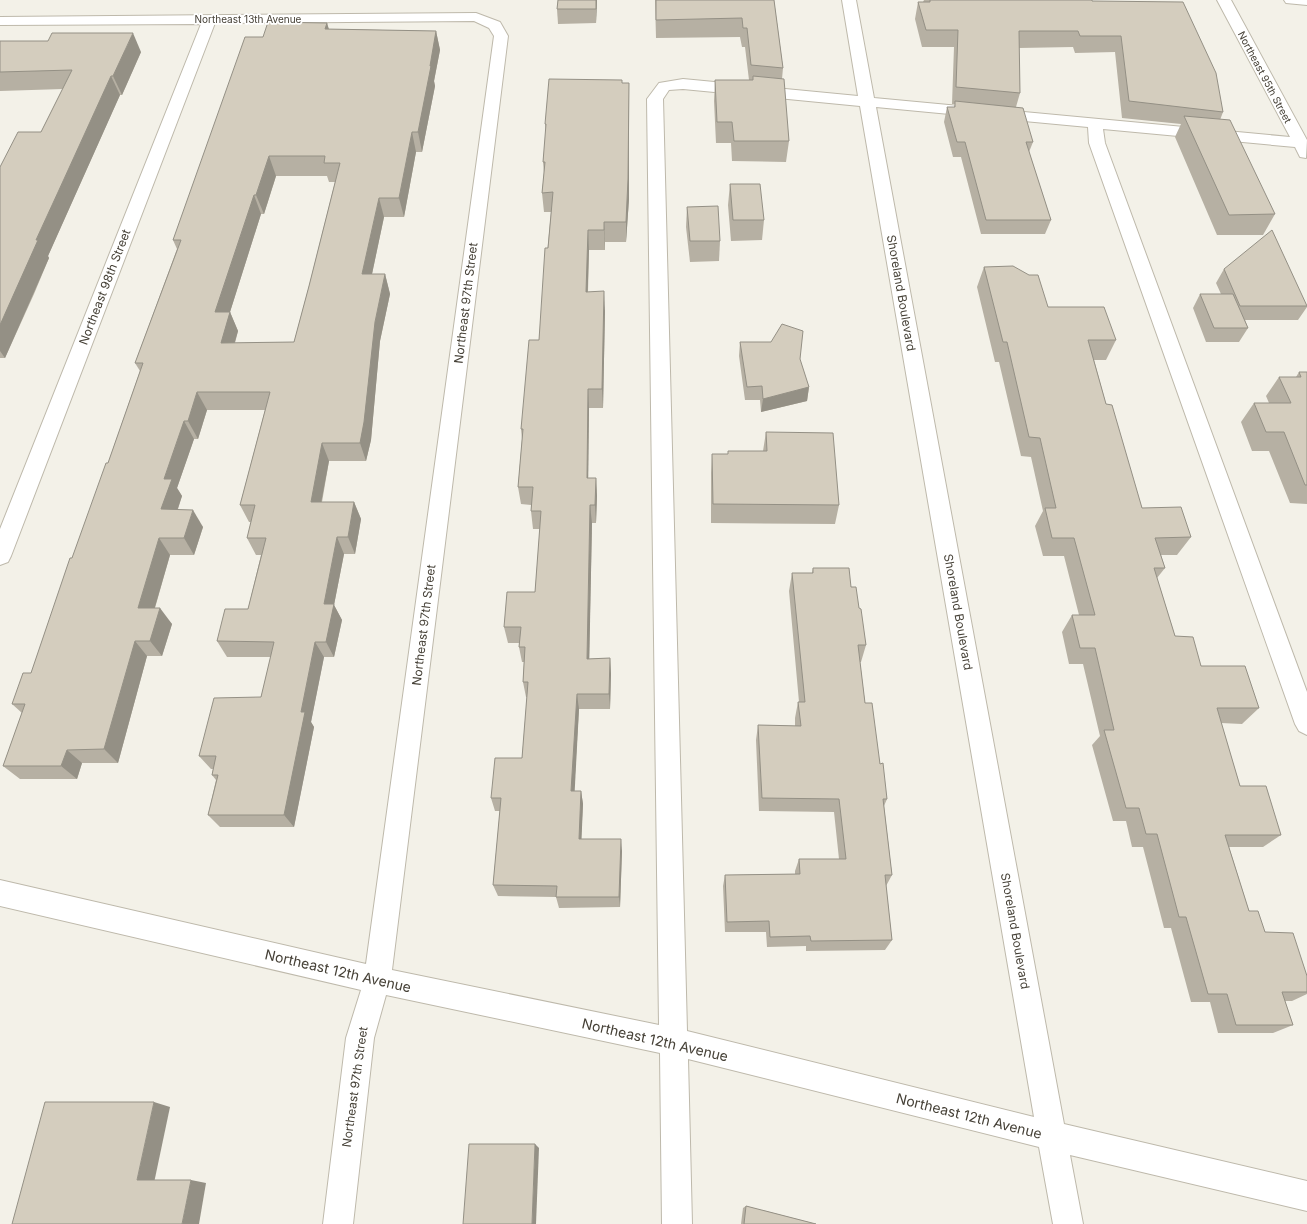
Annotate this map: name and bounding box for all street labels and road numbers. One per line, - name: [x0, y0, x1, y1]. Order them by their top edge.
- street label: Northeast 13th Avenue: [195, 13, 302, 25]
- street label: Northeast 95th Street: [1236, 29, 1295, 126]
- street label: Northeast 98th Street: [76, 227, 134, 347]
- street label: Shoreland Boulevard: [884, 234, 919, 352]
- street label: Northeast 97th Street: [451, 242, 480, 364]
- street label: Shoreland Boulevard: [941, 553, 976, 671]
- street label: Northeast 97th Street: [409, 564, 438, 686]
- street label: Shoreland Boulevard: [998, 872, 1033, 990]
- street label: Northeast 12th Avenue: [263, 945, 413, 996]
- street label: Northeast 12th Avenue: [580, 1014, 730, 1065]
- street label: Northeast 97th Street: [339, 1026, 370, 1148]
- street label: Northeast 12th Avenue: [894, 1089, 1044, 1142]

